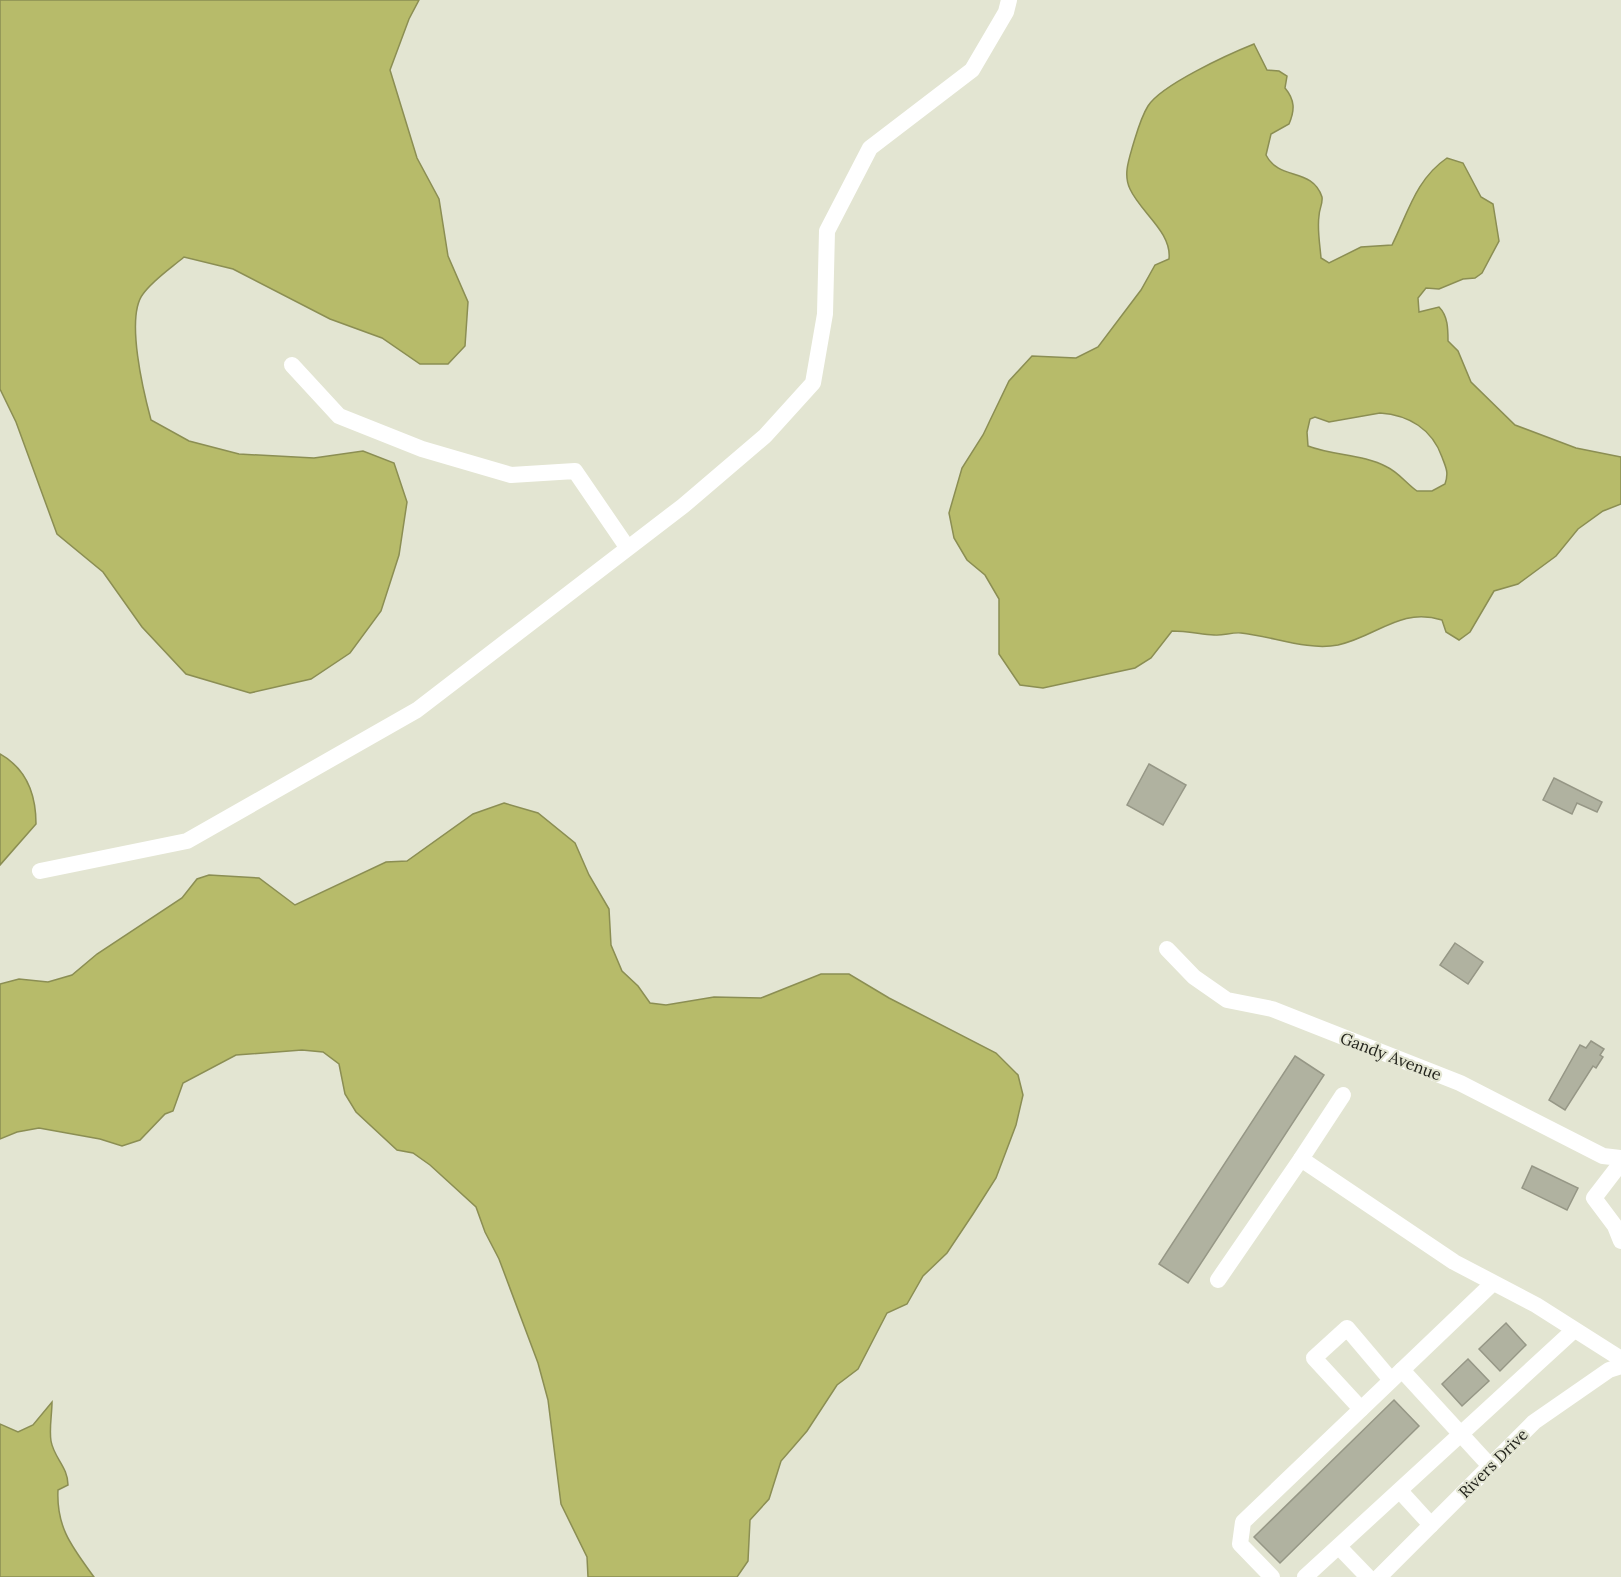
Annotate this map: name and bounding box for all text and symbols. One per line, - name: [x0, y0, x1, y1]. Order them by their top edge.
- street label: Gandy Avenue: [1338, 1028, 1445, 1085]
- street label: Rivers Drive: [1454, 1424, 1532, 1502]

